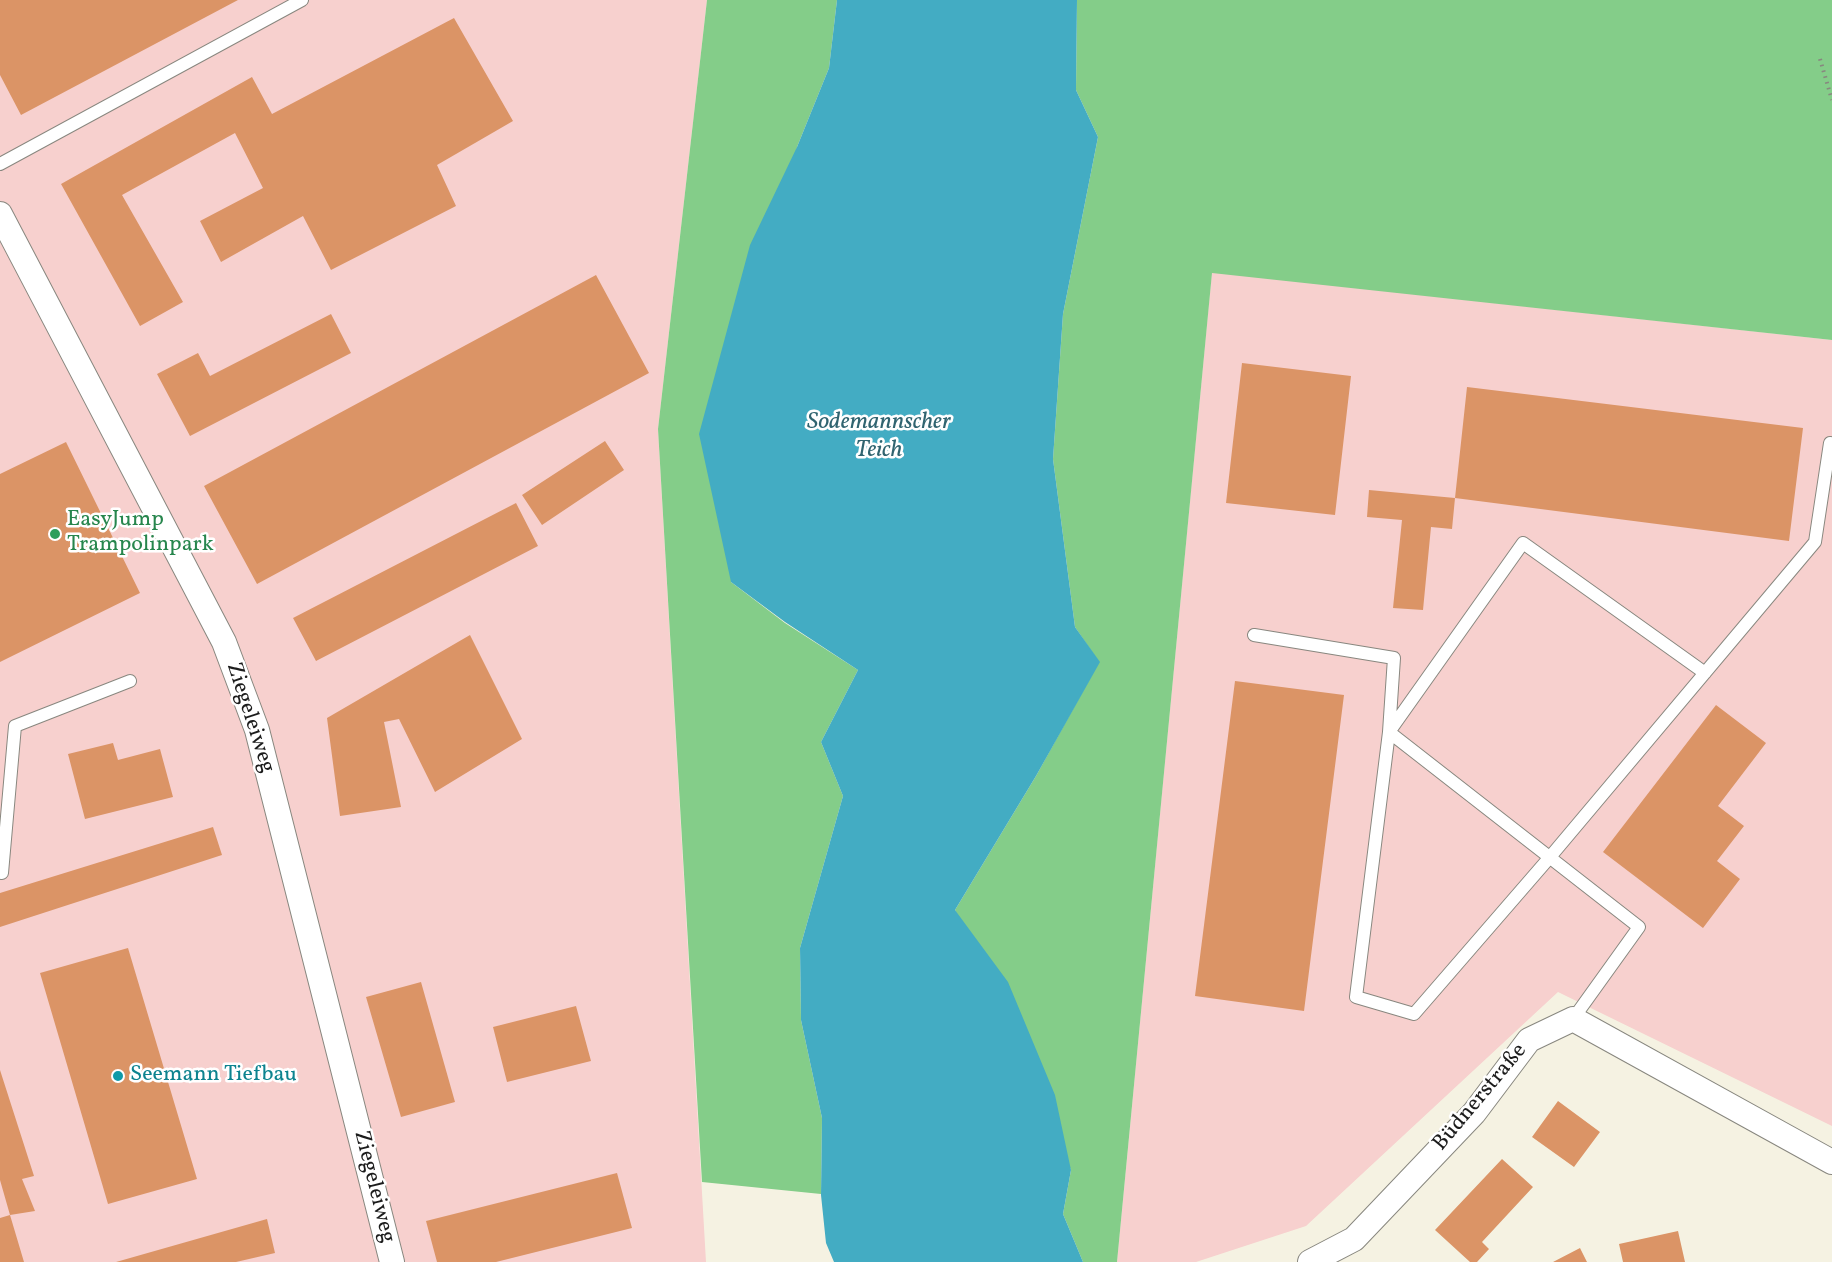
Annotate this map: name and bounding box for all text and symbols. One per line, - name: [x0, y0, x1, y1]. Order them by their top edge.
- water label: Sodemannscher Teich: [807, 410, 951, 466]
- place label: EasyJump Trampolinpark: [67, 508, 214, 560]
- marker: EasyJump Trampolinpark: [48, 527, 62, 541]
- street label: Ziegeleiweg: [219, 659, 279, 777]
- street label: Büdnerstraße: [1428, 1039, 1534, 1157]
- place label: Seemann Tiefbau: [130, 1063, 297, 1089]
- marker: Seemann Tiefbau: [111, 1069, 125, 1083]
- street label: Ziegeleiweg: [346, 1128, 400, 1246]

